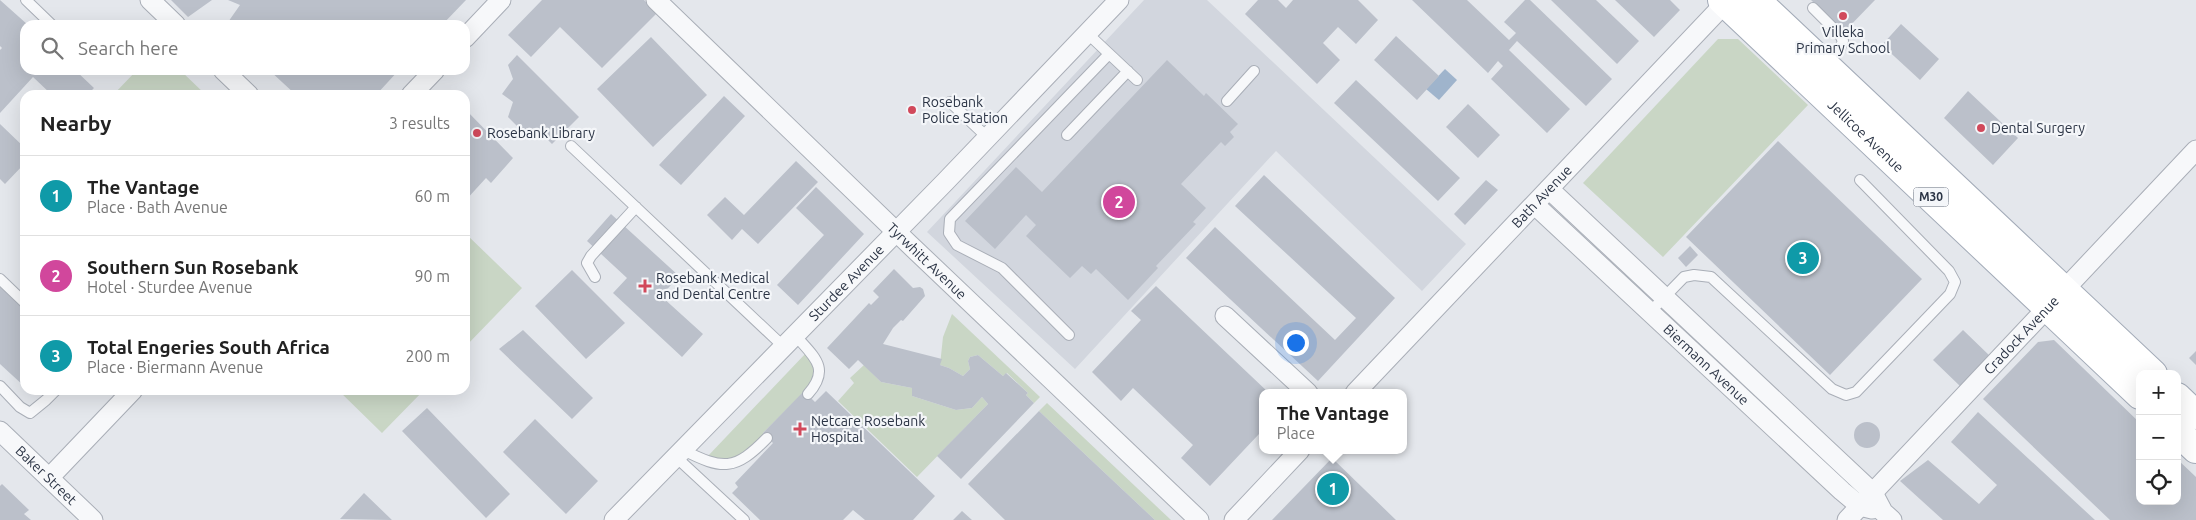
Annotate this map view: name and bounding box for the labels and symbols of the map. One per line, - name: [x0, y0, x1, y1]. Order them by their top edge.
- marker: Villeka Primary School: [1837, 10, 1849, 22]
- place label: Villeka Primary School: [1796, 24, 1890, 56]
- place label: Rosebank Police Station: [922, 94, 1008, 126]
- street label: Jellicoe Avenue: [1825, 96, 1907, 176]
- marker: Rosebank Police Station: [906, 104, 918, 116]
- place label: Dental Surgery: [1991, 120, 2085, 136]
- marker: Dental Surgery: [1975, 122, 1987, 134]
- place label: Rosebank Library: [487, 125, 595, 141]
- marker: Rosebank Library: [471, 127, 483, 139]
- street label: Bath Avenue: [1508, 162, 1575, 231]
- pin: 2: [1103, 183, 1135, 221]
- road number: M30: [1914, 188, 1948, 206]
- street label: Tyrwhitt Avenue: [884, 219, 970, 302]
- pin: 3: [1787, 239, 1819, 277]
- street label: Sturdee Avenue: [806, 241, 887, 324]
- place label: Rosebank Medical and Dental Centre: [656, 270, 771, 302]
- marker: Rosebank Medical and Dental Centre: [638, 279, 652, 293]
- street label: Cradock Avenue: [1981, 293, 2062, 378]
- street label: Biermann Avenue: [1660, 321, 1752, 408]
- your location: [1283, 330, 1309, 356]
- place label: Netcare Rosebank Hospital: [811, 413, 925, 445]
- marker: Netcare Rosebank Hospital: [793, 422, 807, 436]
- street label: Baker Street: [12, 442, 80, 508]
- pin: 1: [1317, 470, 1349, 508]

